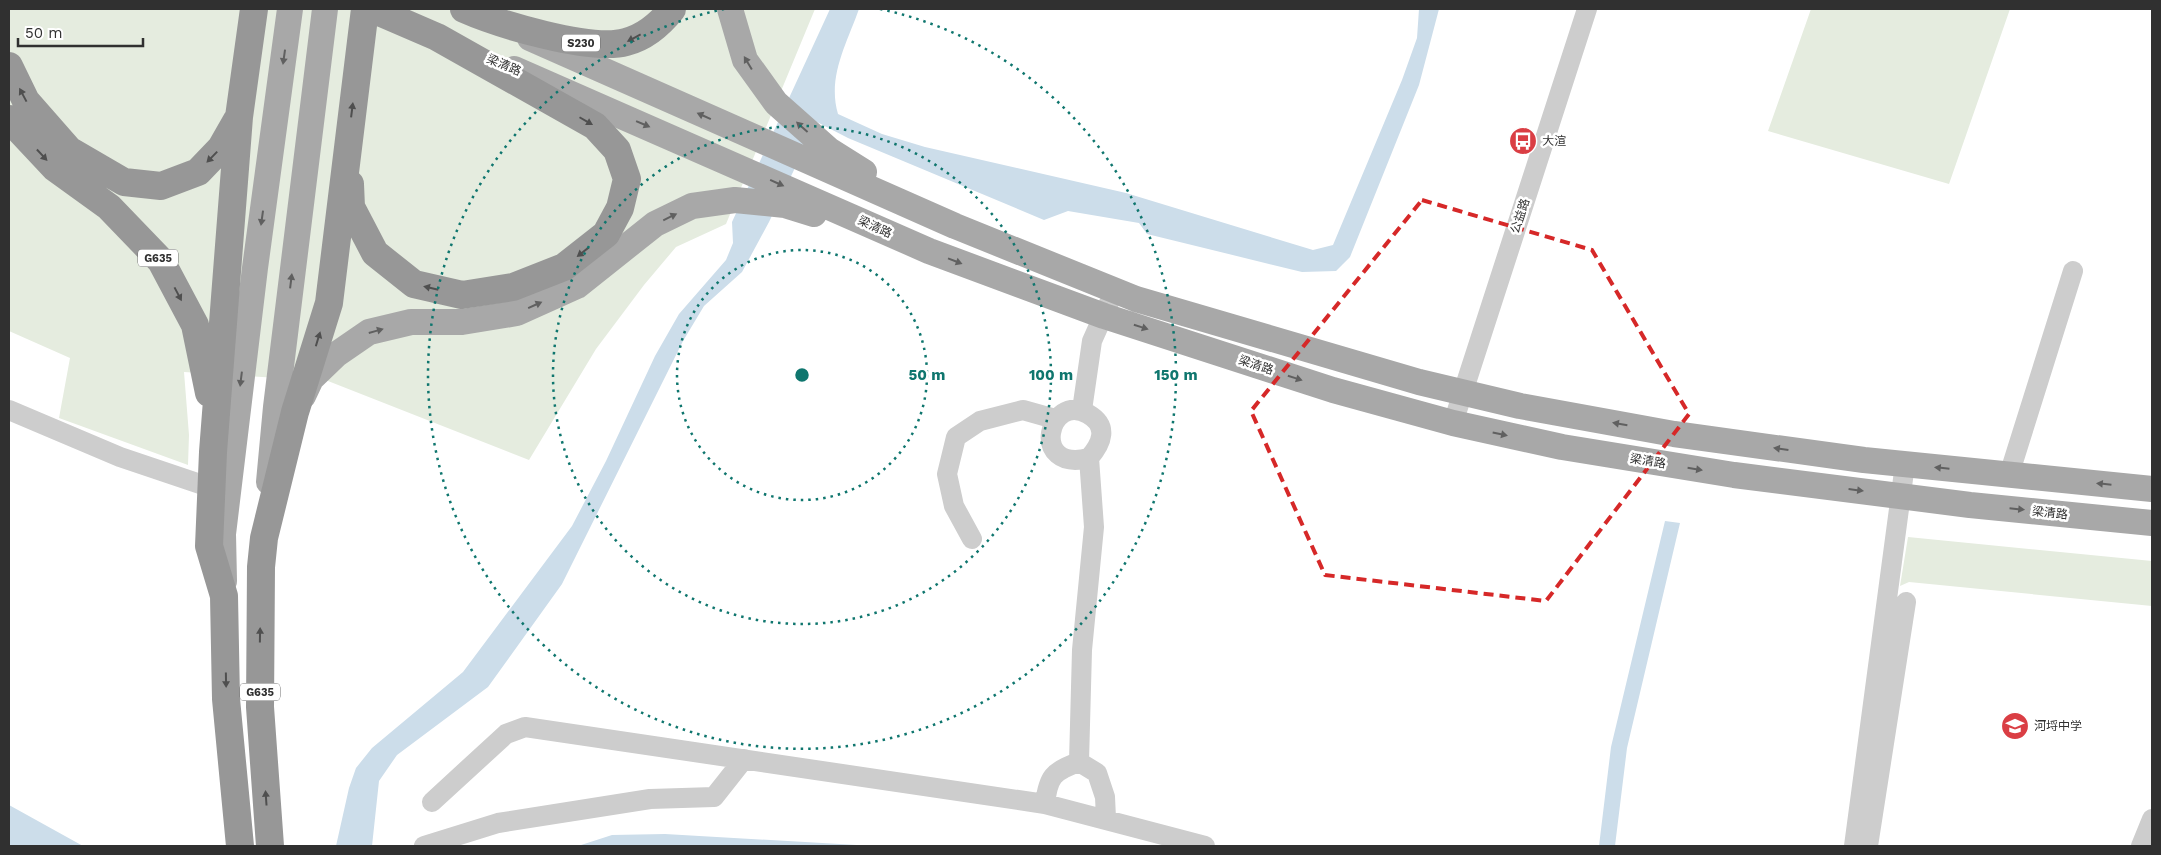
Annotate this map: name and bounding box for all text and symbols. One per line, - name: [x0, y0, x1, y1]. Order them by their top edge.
- scale bar: [18, 15, 142, 47]
- text: 50 m: [25, 24, 62, 42]
- road number: S230: [562, 34, 600, 52]
- one-way arrow: [627, 34, 641, 42]
- one-way arrow: [279, 49, 287, 65]
- street label: 梁清路: [485, 52, 523, 78]
- one-way arrow: [744, 56, 753, 70]
- one-way arrow: [19, 89, 28, 102]
- one-way arrow: [348, 101, 356, 117]
- one-way arrow: [697, 111, 711, 119]
- one-way arrow: [579, 117, 593, 125]
- one-way arrow: [636, 121, 650, 129]
- one-way arrow: [797, 121, 809, 133]
- bus stop icon: 大渲: [1508, 126, 1538, 156]
- place label: 大渲: [1542, 134, 1566, 148]
- one-way arrow: [36, 148, 48, 160]
- one-way arrow: [206, 151, 218, 163]
- one-way arrow: [770, 179, 784, 187]
- street label: 公益路: [1508, 197, 1532, 235]
- one-way arrow: [257, 210, 265, 226]
- one-way arrow: [663, 213, 677, 221]
- street label: 梁清路: [856, 213, 894, 241]
- one-way arrow: [577, 247, 590, 258]
- road number: G635: [138, 250, 178, 266]
- one-way arrow: [948, 257, 963, 265]
- one-way arrow: [287, 272, 295, 288]
- one-way arrow: [423, 284, 438, 292]
- one-way arrow: [174, 287, 183, 300]
- one-way arrow: [528, 301, 542, 309]
- one-way arrow: [1133, 324, 1148, 332]
- one-way arrow: [368, 327, 384, 335]
- one-way arrow: [314, 331, 322, 346]
- street label: 梁清路: [1237, 353, 1275, 377]
- centre of rings: [793, 366, 811, 384]
- text: 50 m: [909, 366, 945, 384]
- text: 100 m: [1029, 366, 1073, 384]
- text: 150 m: [1154, 366, 1198, 384]
- one-way arrow: [237, 372, 245, 388]
- one-way arrow: [1288, 375, 1303, 382]
- one-way arrow: [1613, 420, 1628, 428]
- one-way arrow: [1493, 430, 1509, 438]
- one-way arrow: [1772, 444, 1788, 452]
- street label: 梁清路: [1629, 451, 1667, 471]
- one-way arrow: [1934, 464, 1950, 472]
- one-way arrow: [1687, 465, 1703, 473]
- one-way arrow: [2095, 480, 2111, 488]
- one-way arrow: [1848, 486, 1864, 494]
- street label: 梁清路: [2031, 504, 2069, 522]
- one-way arrow: [2009, 506, 2025, 514]
- one-way arrow: [257, 627, 265, 643]
- one-way arrow: [222, 672, 230, 688]
- road number: G635: [240, 684, 280, 700]
- school or university icon: 河埒中学: [2000, 711, 2030, 741]
- place label: 河埒中学: [2034, 719, 2082, 733]
- one-way arrow: [262, 789, 270, 805]

